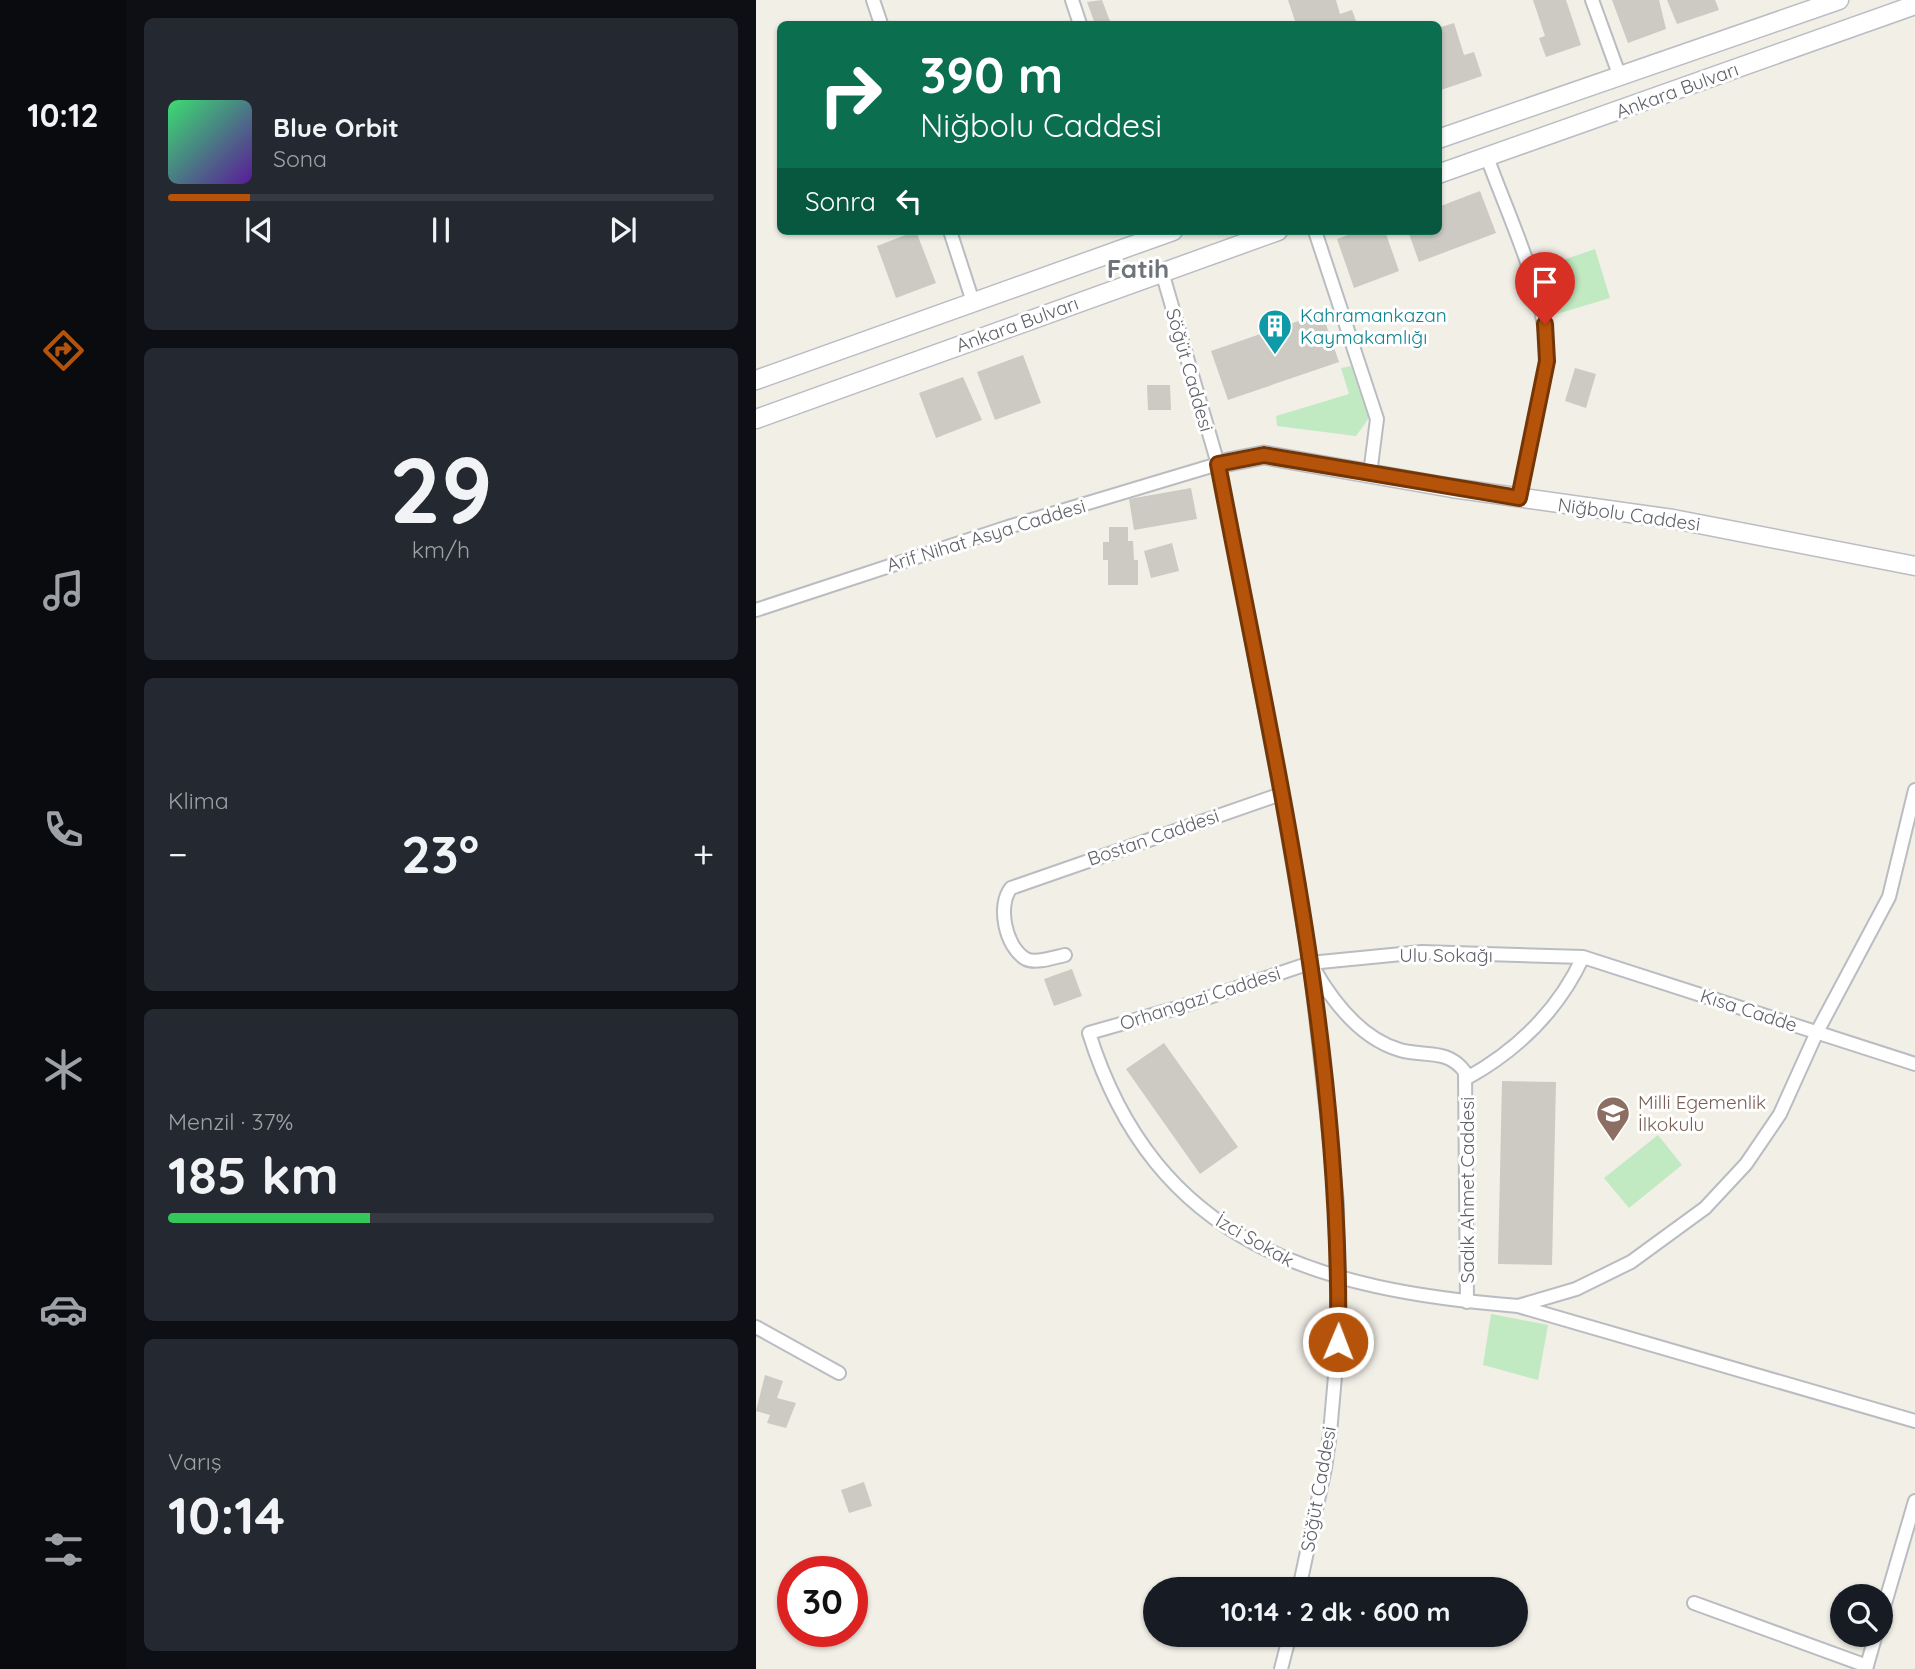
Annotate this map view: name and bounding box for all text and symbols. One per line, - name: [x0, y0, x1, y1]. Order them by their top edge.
- text: 390 m: [920, 44, 1063, 105]
- icon: right: [805, 49, 896, 140]
- street label: Ankara Bulvarı: [1612, 57, 1742, 123]
- text: 10:12: [27, 95, 99, 135]
- text: Niğbolu Caddesi: [920, 105, 1162, 145]
- text: Blue Orbit: [273, 111, 399, 144]
- text: Sona: [273, 144, 327, 173]
- icon: left: [890, 182, 928, 220]
- text: Sonra: [805, 185, 876, 218]
- icon: previous: [240, 211, 278, 249]
- icon: pause: [422, 211, 460, 249]
- icon: next: [604, 211, 642, 249]
- district label: Fatih: [1107, 252, 1169, 285]
- pin: [1515, 252, 1575, 324]
- icon: arrive: [1526, 263, 1564, 301]
- street label: Ankara Bulvarı: [952, 291, 1082, 357]
- place label: Kahramankazan Kaymakamlığı: [1300, 303, 1447, 349]
- street label: Söğüt Caddesi: [1161, 306, 1219, 434]
- building icon: Kahramankazan Kaymakamlığı: [1256, 307, 1294, 356]
- icon: directions: [39, 326, 88, 375]
- text: 29: [389, 432, 493, 546]
- street label: Niğbolu Caddesi: [1556, 492, 1702, 536]
- street label: Arif Nihat Asya Caddesi: [884, 493, 1088, 577]
- text: km/h: [412, 535, 470, 564]
- icon: music: [39, 566, 88, 615]
- text: Klima: [168, 786, 229, 815]
- street label: Bostan Caddesi: [1084, 803, 1222, 871]
- icon: phone: [39, 805, 88, 854]
- text: 23°: [401, 821, 479, 886]
- text: −: [168, 830, 188, 878]
- text: +: [693, 830, 714, 878]
- street label: Ulu Sokağı: [1399, 943, 1493, 967]
- street label: Orhangazi Caddesi: [1117, 961, 1283, 1035]
- street label: Kısa Cadde: [1698, 983, 1800, 1037]
- icon: climate: [39, 1045, 88, 1094]
- place label: Milli Egemenlik İlkokulu: [1638, 1090, 1766, 1136]
- school or university icon: Milli Egemenlik İlkokulu: [1594, 1094, 1632, 1143]
- street label: Sadık Ahmet Caddesi: [1455, 1097, 1479, 1283]
- text: Menzil · 37%: [168, 1107, 293, 1136]
- text: 185 km: [168, 1142, 339, 1207]
- street label: İzci Sokak: [1211, 1208, 1299, 1272]
- icon: car: [39, 1285, 88, 1334]
- position arrow: [1301, 1305, 1375, 1379]
- street label: Söğüt Caddesi: [1295, 1424, 1341, 1554]
- text: Varış: [168, 1447, 222, 1476]
- text: 10:14: [168, 1482, 285, 1547]
- icon: filters: [39, 1525, 88, 1574]
- speed limit sign: 30: [777, 1556, 868, 1647]
- map controls: [1830, 1584, 1893, 1647]
- button: search: [1830, 1584, 1893, 1647]
- text: 10:14 · 2 dk · 600 m: [1221, 1595, 1451, 1628]

